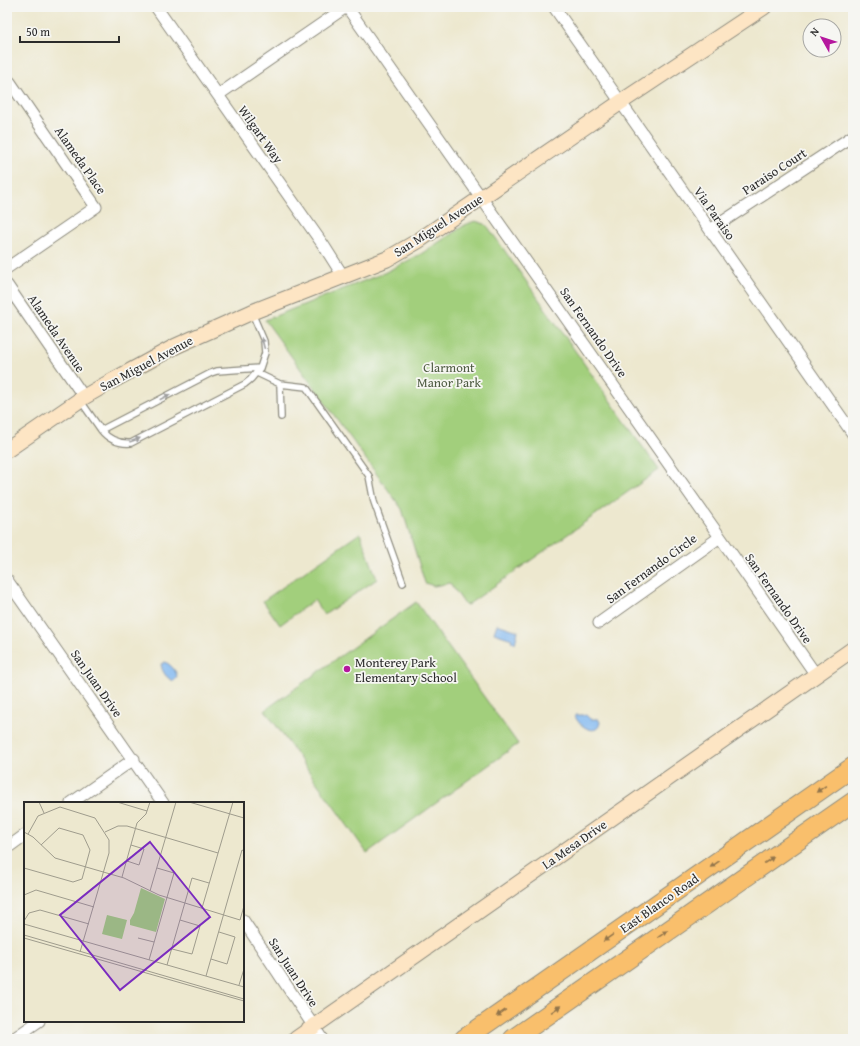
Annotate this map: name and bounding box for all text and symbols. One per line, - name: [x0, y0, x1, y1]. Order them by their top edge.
- scale bar: [20, 18, 119, 44]
- north arrow: [802, 18, 842, 58]
- text: 50 m: [26, 23, 50, 40]
- text: N: [806, 23, 823, 40]
- street label: Wilgart Way: [234, 101, 288, 168]
- street label: Alameda Place: [50, 122, 111, 198]
- street label: Paraiso Court: [738, 143, 811, 199]
- street label: Via Paraiso: [689, 183, 740, 244]
- street label: San Miguel Avenue: [390, 189, 487, 261]
- street label: San Fernando Drive: [555, 283, 632, 381]
- street label: Alameda Avenue: [23, 291, 90, 376]
- street label: San Miguel Avenue: [96, 331, 196, 396]
- one-way arrow: [260, 337, 266, 349]
- park label: Clarmont Manor Park: [417, 358, 481, 392]
- one-way arrow: [159, 394, 170, 401]
- one-way arrow: [130, 437, 142, 443]
- street label: San Fernando Circle: [602, 529, 701, 608]
- street label: San Fernando Drive: [740, 549, 817, 647]
- street label: San Juan Drive: [66, 645, 127, 721]
- place label: Monterey Park Elementary School: [355, 653, 457, 687]
- marker: Monterey Park Elementary School: [342, 664, 352, 674]
- one-way arrow: [816, 785, 826, 793]
- inset map: [24, 802, 244, 1022]
- street label: La Mesa Drive: [538, 815, 611, 874]
- one-way arrow: [764, 856, 775, 864]
- one-way arrow: [709, 860, 720, 868]
- street label: East Blanco Road: [616, 869, 703, 938]
- one-way arrow: [657, 930, 668, 938]
- street label: San Juan Drive: [264, 934, 323, 1011]
- one-way arrow: [603, 934, 613, 942]
- one-way arrow: [551, 1005, 561, 1013]
- one-way arrow: [496, 1009, 507, 1017]

